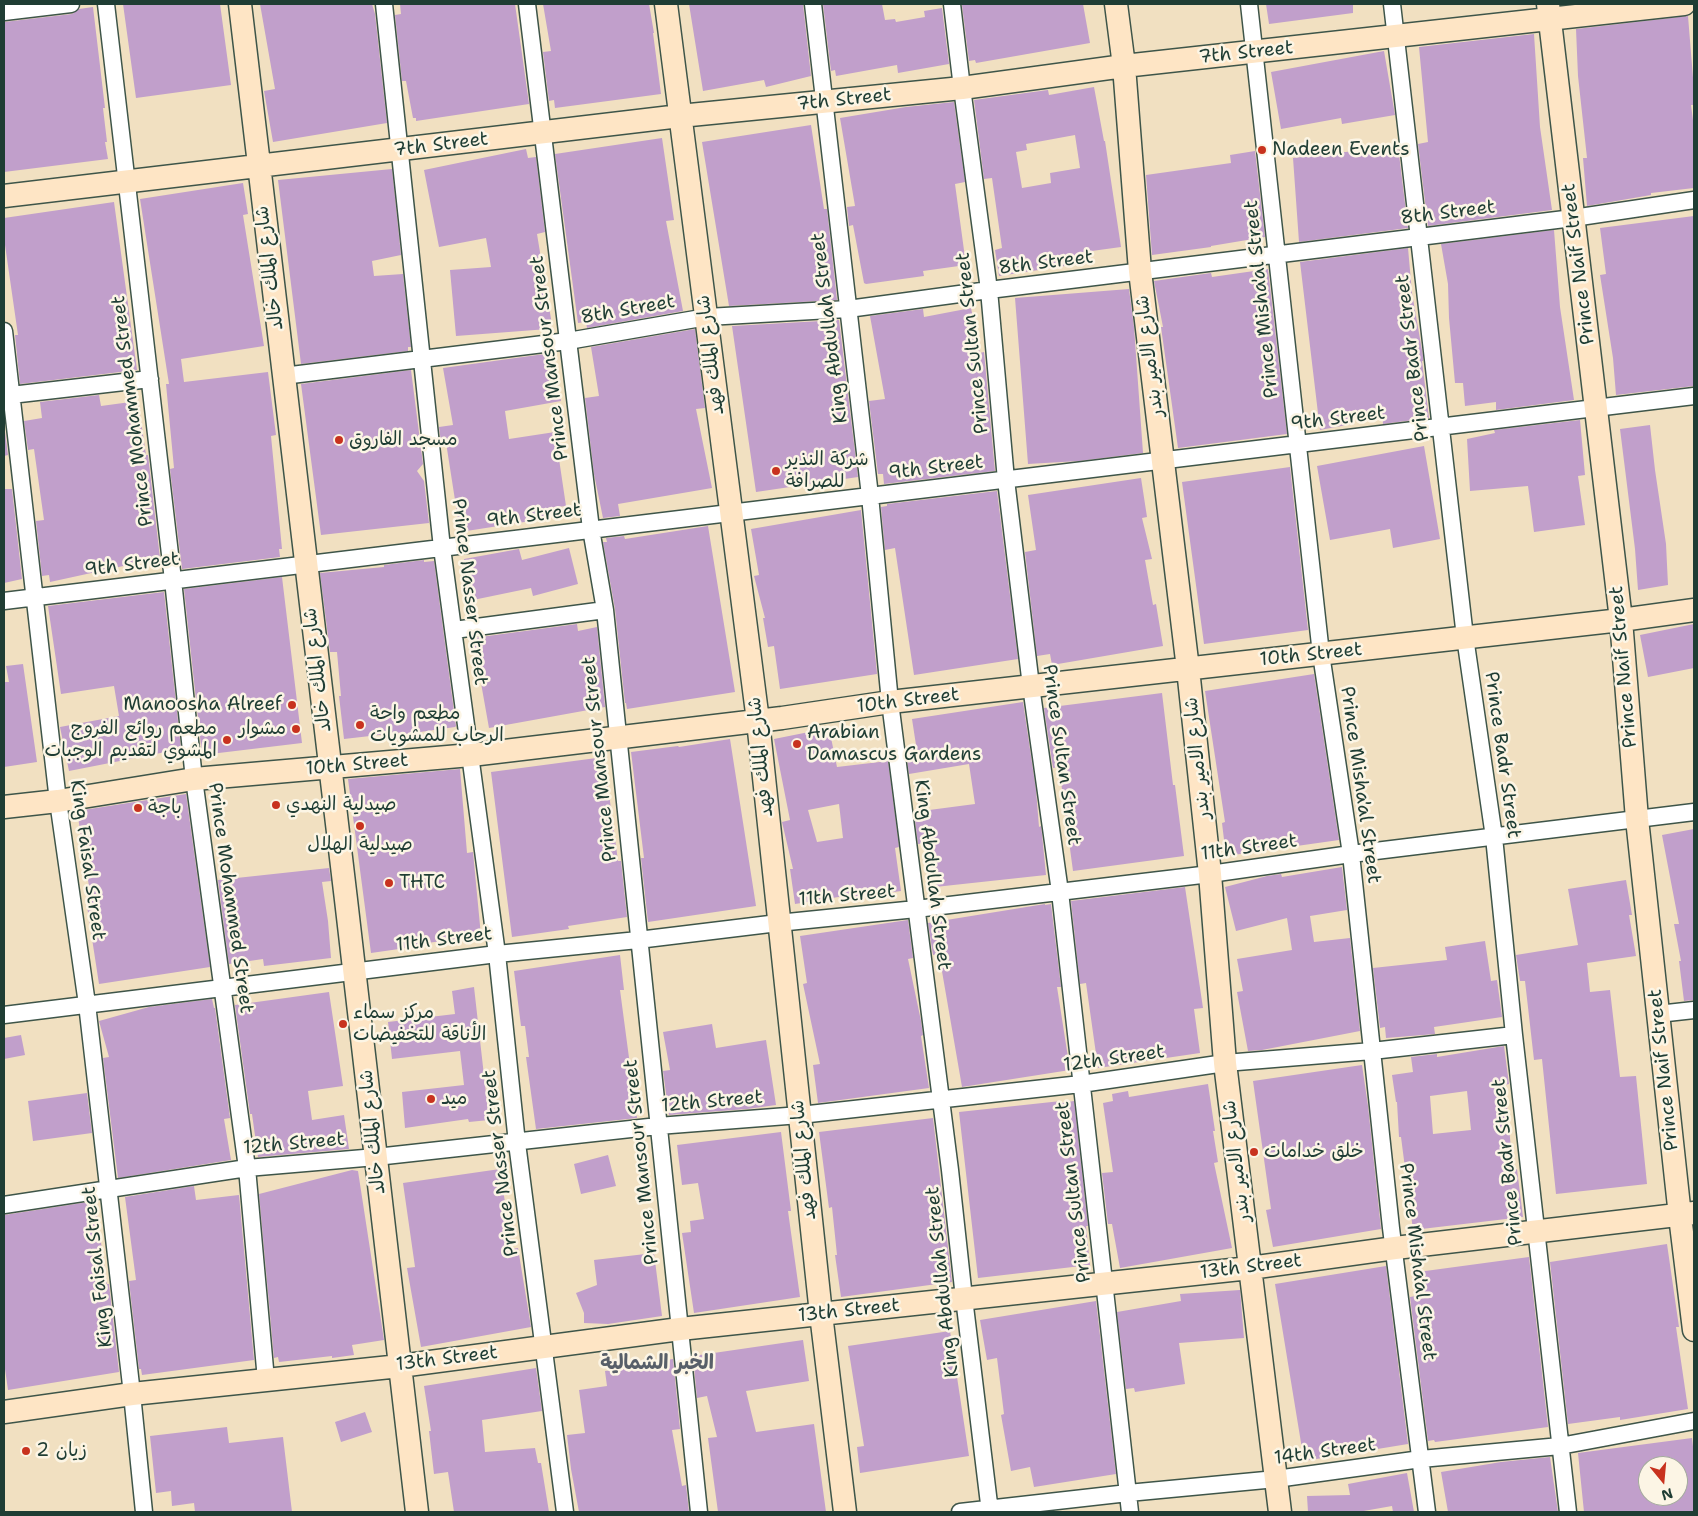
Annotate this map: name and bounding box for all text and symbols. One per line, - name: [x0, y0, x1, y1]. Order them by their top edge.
- street label: 7th Street: [1197, 37, 1295, 69]
- street label: 7th Street: [795, 84, 893, 116]
- street label: 7th Street: [392, 128, 490, 162]
- place label: Nadeen Events: [1272, 139, 1410, 161]
- marker: Nadeen Events: [1256, 144, 1268, 156]
- street label: Prince Naif Street: [1558, 182, 1600, 346]
- street label: 8th Street: [1399, 196, 1497, 230]
- street label: Prince Misha'al Street: [1240, 199, 1284, 399]
- street label: شارع الملك خالد: [251, 204, 289, 332]
- street label: King Abdullah Street: [807, 231, 853, 425]
- street label: 8th Street: [997, 246, 1095, 280]
- street label: Prince Sultan Street: [952, 251, 994, 435]
- street label: Prince Mansour Street: [526, 254, 574, 462]
- street label: Prince Badr Street: [1391, 273, 1435, 443]
- street label: 8th Street: [579, 291, 677, 329]
- street label: Prince Mohammed Street: [108, 294, 158, 528]
- street label: شارع الملك فهد: [692, 294, 730, 416]
- street label: شارع الامير بندر: [1131, 294, 1169, 418]
- street label: 9th Street: [1289, 402, 1387, 436]
- place label: مسجد الفاروق: [349, 429, 458, 451]
- marker: مسجد الفاروق: [333, 434, 345, 446]
- place label: شركة النذير للصرافة: [786, 449, 869, 493]
- street label: 9th Street: [887, 451, 985, 485]
- marker: شركة النذير للصرافة: [770, 465, 782, 477]
- street label: Prince Nasser Street: [446, 497, 492, 687]
- street label: 9th Street: [485, 499, 583, 533]
- street label: 9th Street: [83, 548, 181, 582]
- street label: Prince Naif Street: [1606, 585, 1642, 749]
- street label: شارع الملك خالد: [299, 606, 337, 734]
- street label: 10th Street: [1259, 638, 1363, 672]
- street label: Prince Mansour Street: [578, 655, 622, 863]
- street label: Prince Sultan Street: [1037, 663, 1085, 847]
- street label: Prince Badr Street: [1479, 670, 1525, 840]
- street label: 10th Street: [856, 683, 960, 719]
- street label: Prince Misha'al Street: [1335, 685, 1385, 885]
- place label: Manoosha Alreef: [123, 694, 282, 716]
- street label: شارع الملك فهد: [743, 696, 779, 818]
- street label: شارع الامير بندر: [1180, 696, 1216, 820]
- marker: Manoosha Alreef: [286, 699, 298, 711]
- place label: مطعم واحة الرحاب للمشويات: [370, 703, 504, 747]
- place label: مطعم روائع الفروج المشوي لتقديم الوجبات: [45, 718, 217, 762]
- place label: مشوار: [239, 718, 286, 740]
- marker: مطعم واحة الرحاب للمشويات: [354, 719, 366, 731]
- place label: Arabian Damascus Gardens: [807, 722, 981, 766]
- marker: مشوار: [290, 723, 302, 735]
- marker: مطعم روائع الفروج المشوي لتقديم الوجبات: [221, 734, 233, 746]
- marker: Arabian Damascus Gardens: [791, 738, 803, 750]
- street label: 10th Street: [305, 749, 409, 781]
- street label: King Faisal Street: [64, 778, 110, 942]
- street label: King Abdullah Street: [909, 778, 955, 972]
- street label: Prince Mohammed Street: [203, 781, 257, 1015]
- place label: صيدلية النهدي: [286, 794, 396, 816]
- place label: باجة: [148, 797, 182, 819]
- marker: صيدلية النهدي: [270, 799, 282, 811]
- marker: باجة: [132, 802, 144, 814]
- marker: صيدلية الهلال: [354, 820, 366, 832]
- street label: 11th Street: [1199, 830, 1299, 866]
- place label: صيدلية الهلال: [307, 834, 413, 856]
- place label: THTC: [399, 872, 445, 894]
- marker: THTC: [383, 877, 395, 889]
- street label: 11th Street: [798, 880, 896, 912]
- street label: 11th Street: [394, 923, 494, 957]
- street label: Prince Naif Street: [1644, 988, 1684, 1152]
- place label: مركز سماء الأناقة للتخفيضات: [353, 1002, 486, 1046]
- marker: مركز سماء الأناقة للتخفيضات: [337, 1018, 349, 1030]
- street label: 12th Street: [1062, 1041, 1166, 1077]
- street label: Prince Mansour Street: [620, 1058, 664, 1266]
- street label: شارع الملك خالد: [355, 1068, 391, 1196]
- street label: Prince Nasser Street: [478, 1068, 524, 1258]
- street label: Prince Badr Street: [1488, 1077, 1528, 1247]
- street label: 12th Street: [660, 1086, 764, 1118]
- place label: ميد: [441, 1088, 467, 1110]
- marker: ميد: [425, 1093, 437, 1105]
- street label: شارع الملك فهد: [786, 1099, 822, 1221]
- street label: شارع الامير بندر: [1218, 1099, 1256, 1223]
- street label: Prince Sultan Street: [1052, 1100, 1096, 1284]
- street label: 12th Street: [242, 1128, 346, 1160]
- place label: خلق خدامات: [1264, 1141, 1364, 1163]
- marker: خلق خدامات: [1248, 1146, 1260, 1158]
- street label: Prince Misha'al Street: [1394, 1162, 1440, 1362]
- street label: King Faisal Street: [78, 1185, 118, 1349]
- street label: King Abdullah Street: [922, 1185, 964, 1379]
- street label: 13th Street: [1199, 1249, 1303, 1285]
- street label: 13th Street: [797, 1294, 901, 1328]
- street label: 13th Street: [395, 1341, 499, 1377]
- district label: الخبر الشمالية: [600, 1352, 714, 1376]
- street label: 14th Street: [1273, 1434, 1377, 1470]
- place label: زيان 2: [36, 1440, 87, 1462]
- marker: زيان 2: [20, 1445, 32, 1457]
- north arrow: [1638, 1456, 1688, 1506]
- text: N: [1659, 1484, 1675, 1505]

